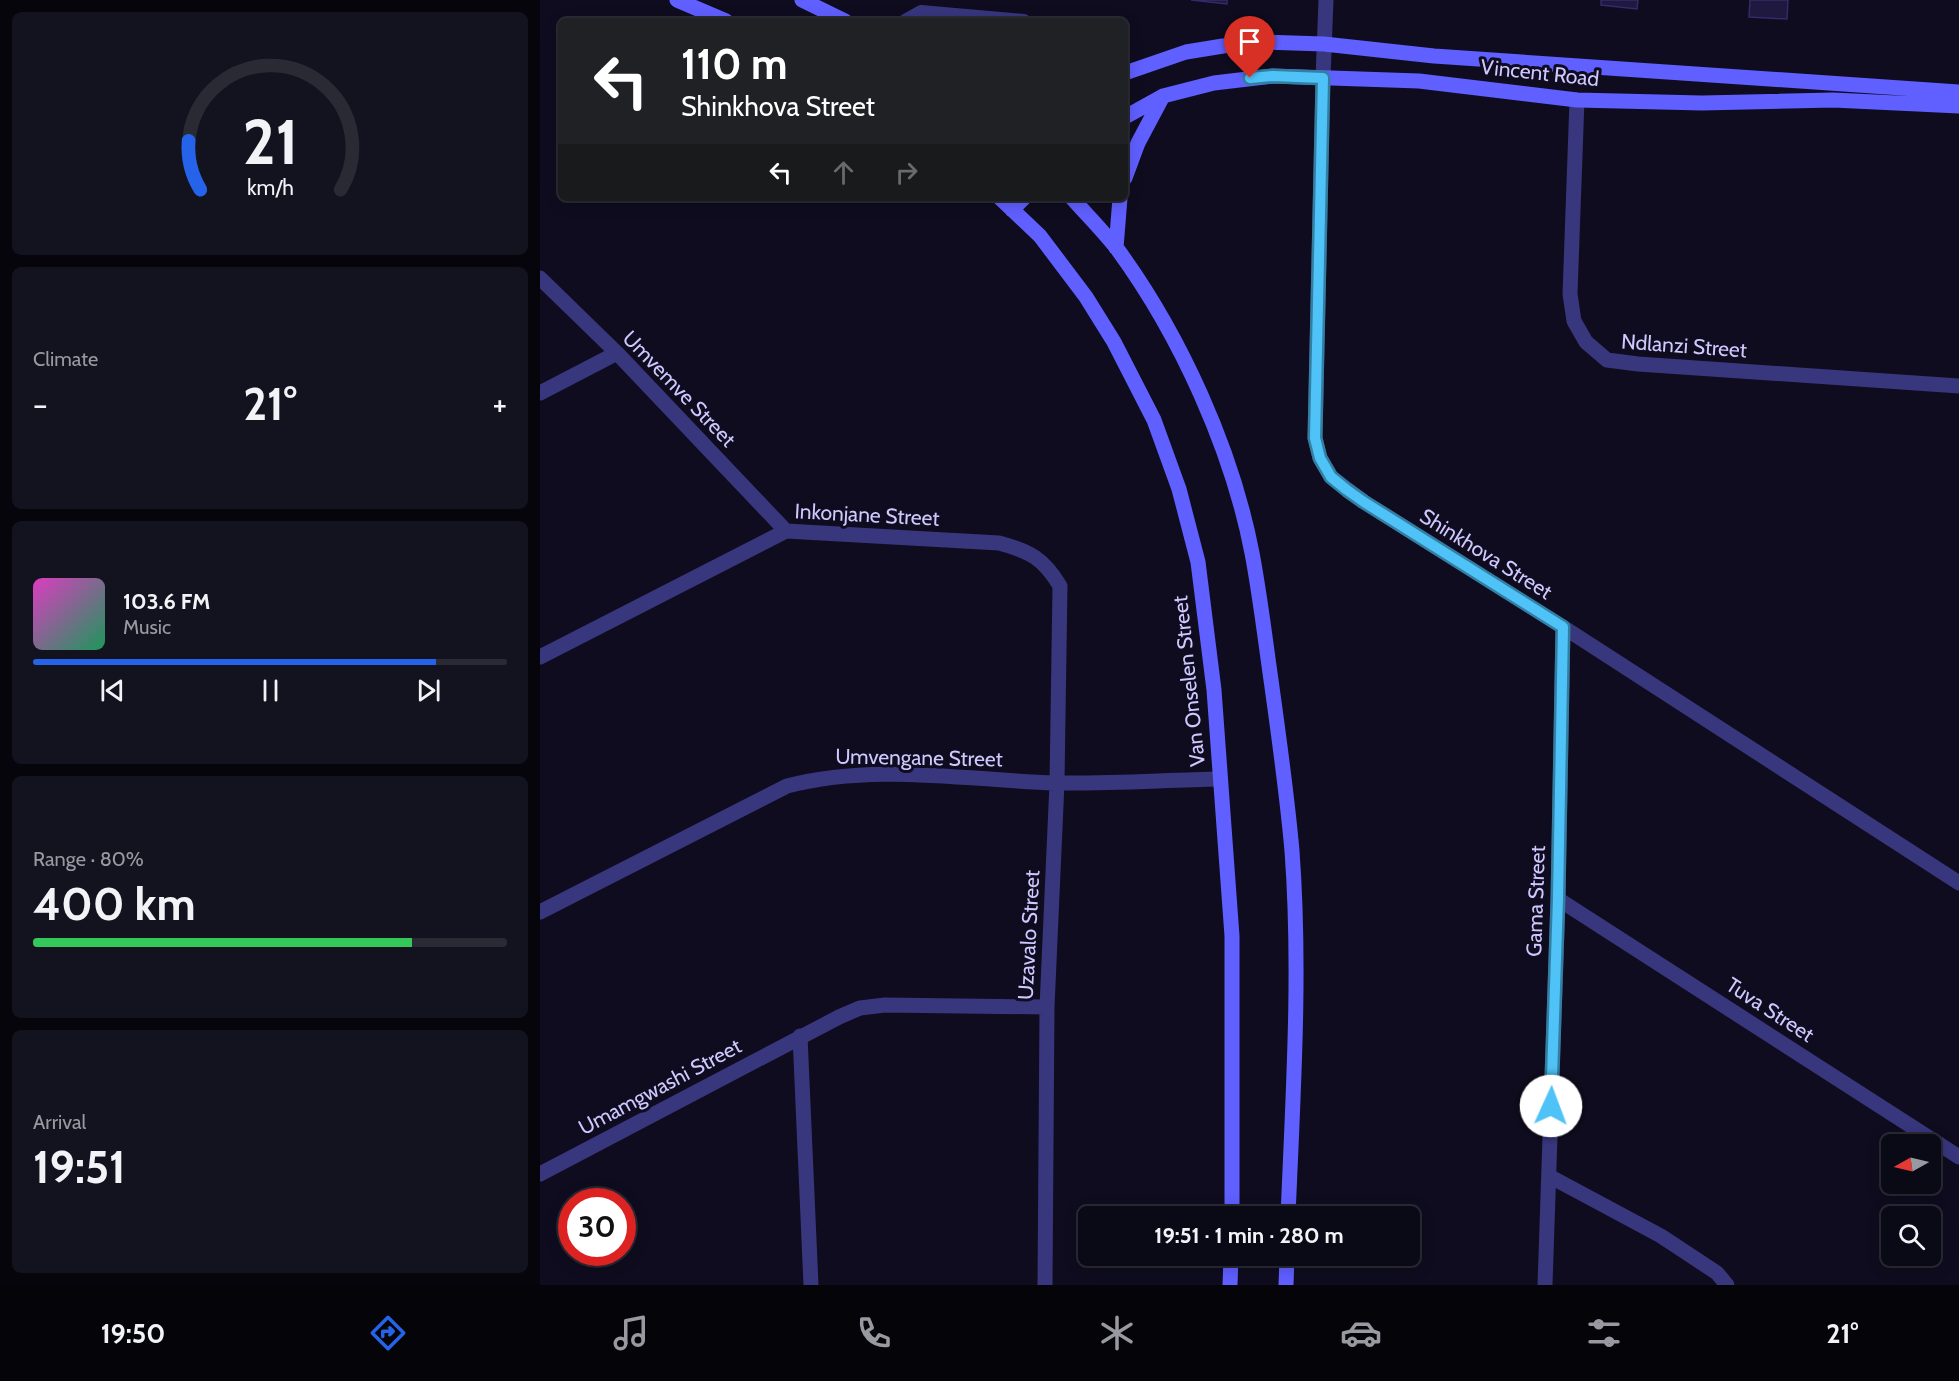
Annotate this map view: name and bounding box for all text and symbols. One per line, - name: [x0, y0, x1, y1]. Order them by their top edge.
- pin: [1224, 16, 1275, 78]
- icon: arrive: [1233, 25, 1266, 58]
- text: 110 m: [681, 38, 788, 90]
- icon: left: [582, 42, 660, 120]
- street label: Vincent Road: [1480, 54, 1601, 91]
- text: Shinkhova Street: [681, 90, 875, 123]
- text: 21: [242, 104, 298, 180]
- icon: left: [764, 156, 797, 189]
- icon: ahead: [827, 156, 860, 189]
- icon: right: [890, 156, 923, 189]
- text: km/h: [247, 175, 293, 201]
- street label: Umvemve Street: [618, 325, 741, 452]
- street label: Ndlanzi Street: [1620, 329, 1748, 362]
- text: Climate: [33, 347, 98, 371]
- text: 21°: [243, 377, 297, 431]
- text: −: [33, 384, 48, 424]
- text: +: [492, 384, 507, 424]
- street label: Inkonjane Street: [794, 498, 940, 532]
- street label: Shinkhova Street: [1416, 503, 1557, 604]
- text: 103.6 FM: [123, 588, 210, 615]
- street label: Van Onselen Street: [1167, 594, 1210, 768]
- text: Music: [123, 615, 171, 639]
- icon: previous: [96, 674, 129, 707]
- icon: pause: [254, 674, 287, 707]
- icon: next: [412, 674, 445, 707]
- street label: Umvengane Street: [835, 744, 1003, 771]
- street label: Gama Street: [1521, 845, 1550, 957]
- text: Range · 80%: [33, 847, 144, 871]
- street label: Uzavalo Street: [1013, 869, 1044, 1001]
- text: 400 km: [33, 877, 196, 931]
- street label: Tuva Street: [1722, 972, 1819, 1047]
- street label: Umamgwashi Street: [574, 1033, 745, 1140]
- position arrow: [1519, 1074, 1583, 1138]
- text: Arrival: [33, 1110, 86, 1134]
- north arrow: [1881, 1134, 1941, 1194]
- map controls: [1881, 1134, 1941, 1266]
- text: 19:51: [33, 1140, 126, 1194]
- speed limit sign: 30: [558, 1188, 636, 1266]
- button: search: [1881, 1206, 1941, 1266]
- text: 19:51 · 1 min · 280 m: [1154, 1222, 1344, 1249]
- icon: directions: [367, 1312, 409, 1354]
- icon: music: [610, 1312, 652, 1354]
- icon: phone: [853, 1312, 895, 1354]
- icon: climate: [1096, 1312, 1138, 1354]
- icon: car: [1340, 1312, 1382, 1354]
- icon: filters: [1583, 1312, 1625, 1354]
- text: 19:50: [101, 1317, 165, 1350]
- text: 21°: [1826, 1317, 1858, 1350]

